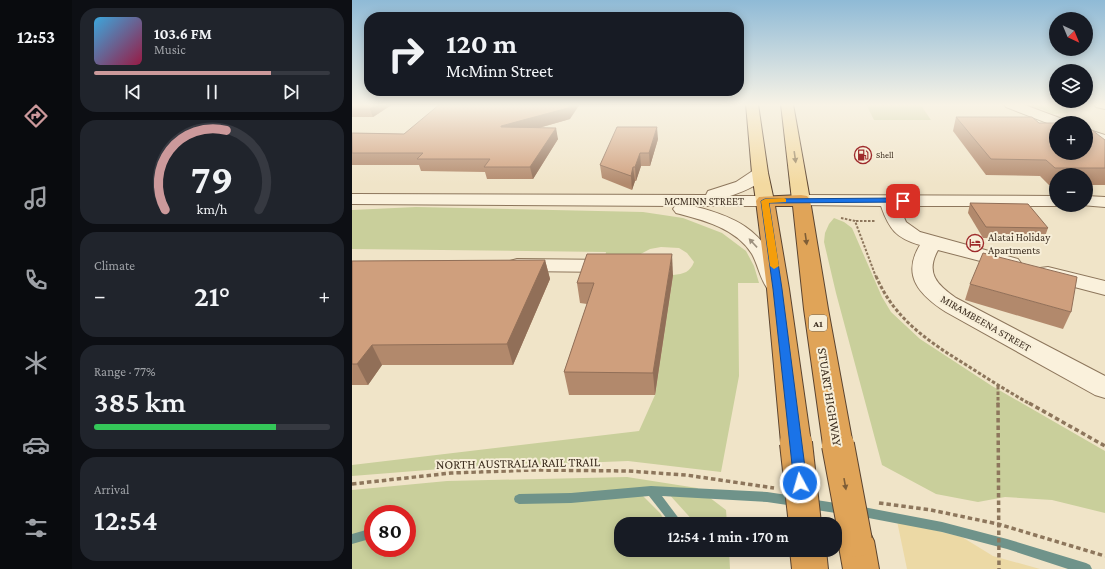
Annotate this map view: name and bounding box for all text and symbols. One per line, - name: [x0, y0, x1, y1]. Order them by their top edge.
- north arrow: [1049, 12, 1093, 56]
- map controls: [1049, 12, 1093, 212]
- text: 103.6 FM: [154, 26, 212, 42]
- text: 12:53: [17, 27, 55, 47]
- icon: right: [380, 28, 432, 80]
- text: 120 m: [446, 28, 517, 59]
- text: Music: [154, 42, 186, 57]
- text: McMinn Street: [446, 61, 553, 81]
- button: layers: [1049, 64, 1093, 108]
- icon: previous: [122, 81, 144, 103]
- icon: pause: [201, 81, 223, 103]
- icon: next: [280, 81, 302, 103]
- icon: directions: [22, 102, 50, 130]
- button: +: [1049, 116, 1093, 160]
- fuel station icon: Shell: [853, 145, 873, 165]
- one-way arrow: [792, 150, 798, 163]
- place label: Shell: [876, 150, 894, 160]
- text: 79: [191, 156, 233, 202]
- button: −: [1049, 168, 1093, 212]
- icon: music: [22, 184, 50, 212]
- pin: [886, 184, 920, 218]
- icon: arrive: [892, 190, 914, 212]
- street label: MCMINN STREET: [664, 195, 744, 207]
- text: km/h: [197, 201, 228, 217]
- place label: Alatai Holiday Apartments: [988, 231, 1051, 257]
- one-way arrow: [803, 233, 809, 245]
- hotel icon: Alatai Holiday Apartments: [965, 233, 985, 253]
- one-way arrow: [748, 238, 758, 248]
- text: Climate: [94, 258, 135, 273]
- icon: phone: [22, 266, 50, 294]
- text: 21°: [194, 279, 230, 312]
- text: −: [94, 283, 106, 308]
- text: +: [318, 283, 330, 308]
- street label: MIRAMBEENA STREET: [939, 292, 1033, 354]
- road number: A1: [809, 315, 827, 331]
- street label: STUART HIGHWAY: [815, 347, 845, 447]
- icon: climate: [22, 349, 50, 377]
- text: Range · 77%: [94, 364, 156, 379]
- text: 385 km: [94, 385, 186, 418]
- icon: car: [22, 431, 50, 459]
- street label: NORTH AUSTRALIA RAIL TRAIL: [436, 454, 601, 472]
- position arrow: [779, 462, 821, 504]
- one-way arrow: [842, 477, 848, 490]
- text: Arrival: [94, 482, 129, 497]
- text: 12:54: [94, 503, 158, 536]
- speed limit sign: 80: [364, 505, 416, 557]
- icon: filters: [22, 514, 50, 542]
- text: 12:54 · 1 min · 170 m: [667, 529, 789, 545]

